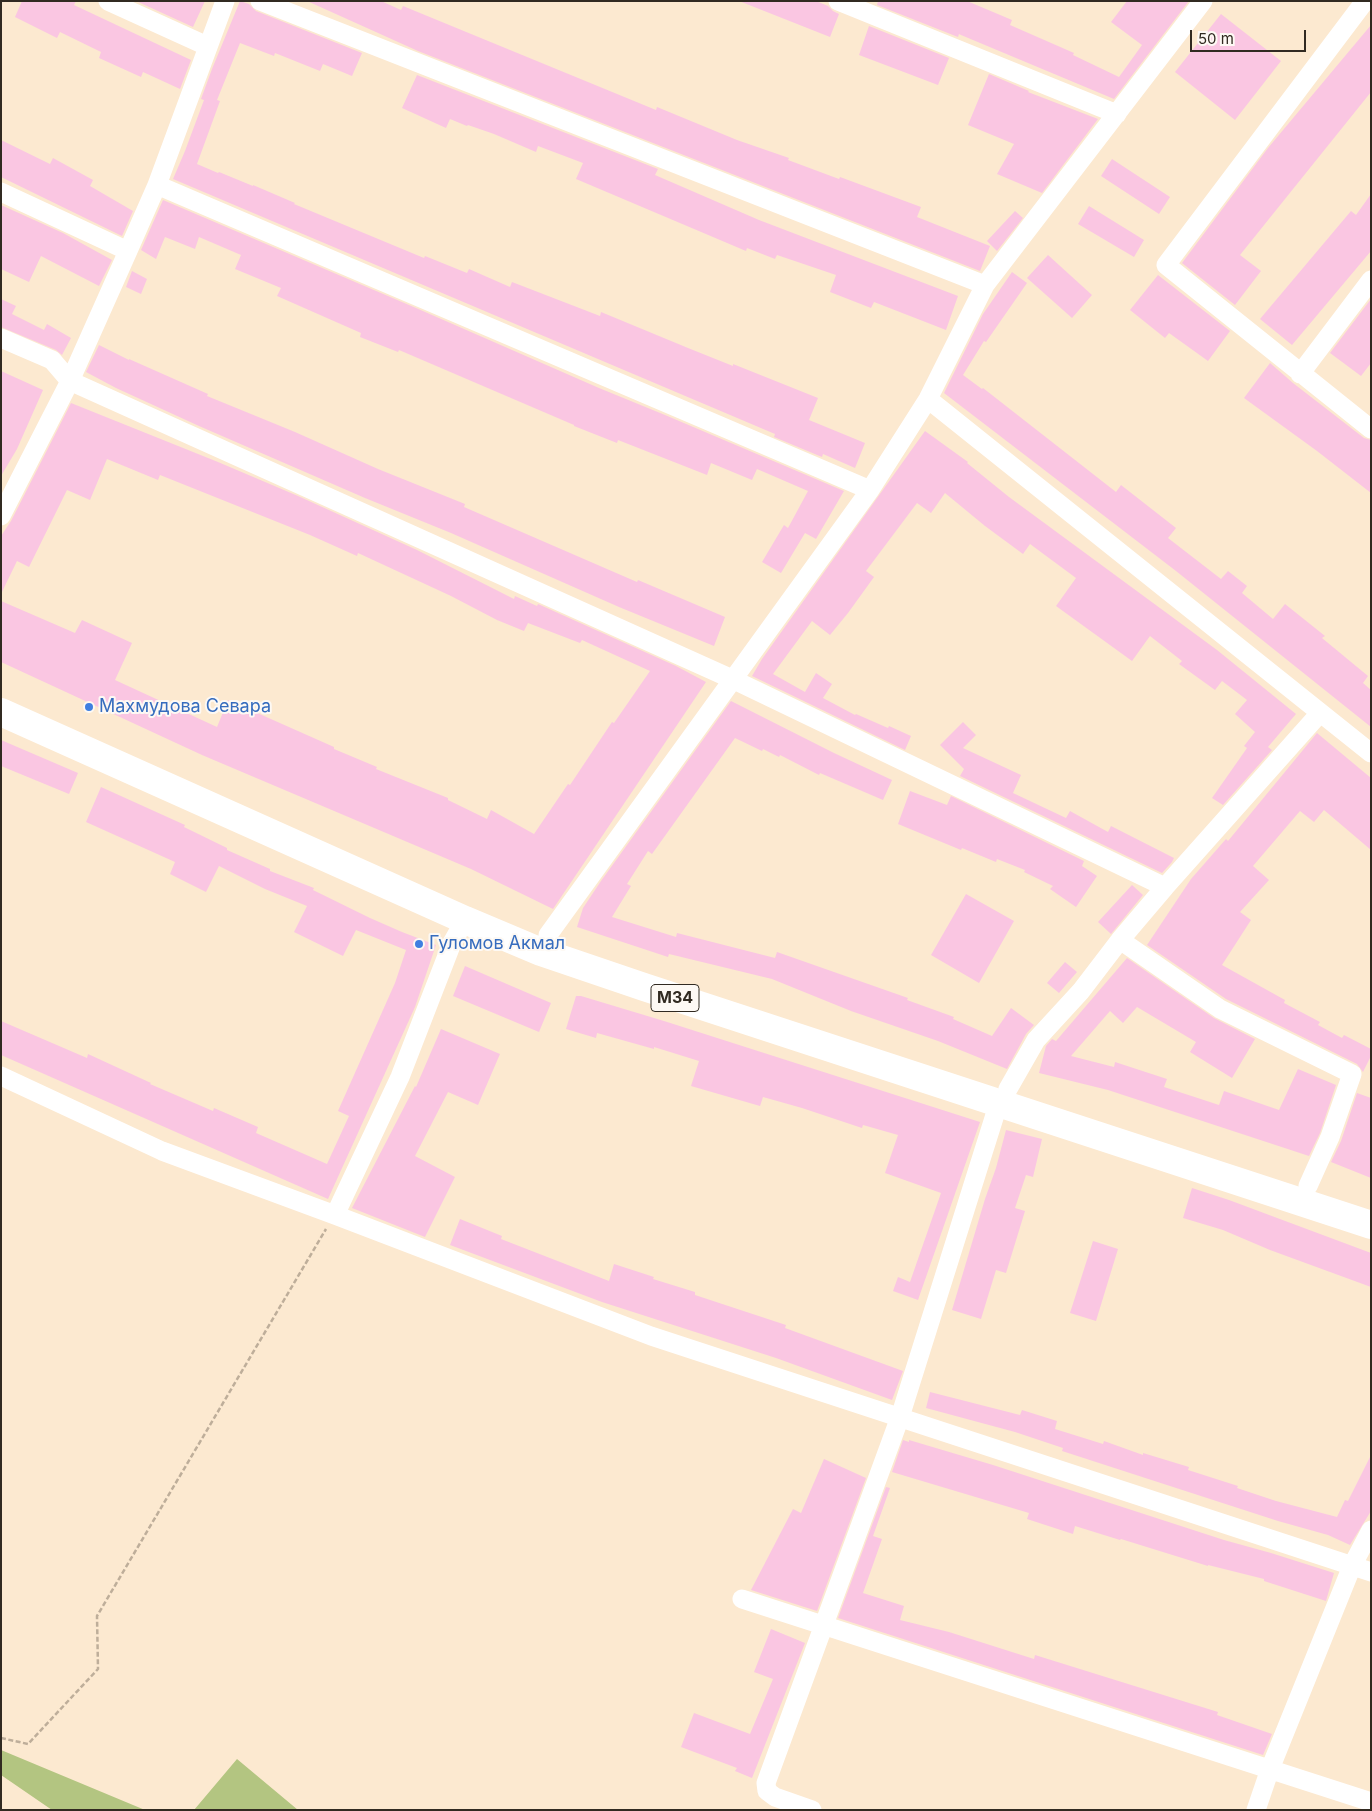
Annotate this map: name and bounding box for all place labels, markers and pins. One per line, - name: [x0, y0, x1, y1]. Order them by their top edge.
- place label: Махмудова Севара: [99, 696, 271, 718]
- marker: Махмудова Севара: [83, 701, 95, 713]
- place label: Гуломов Акмал: [429, 933, 565, 955]
- marker: Гуломов Акмал: [413, 938, 425, 950]

